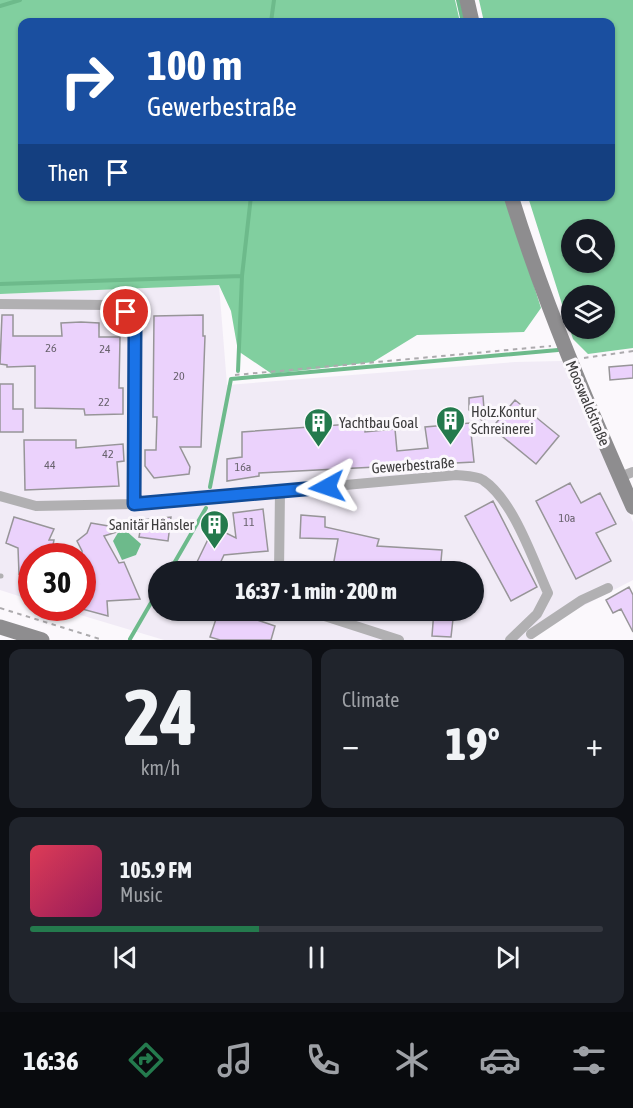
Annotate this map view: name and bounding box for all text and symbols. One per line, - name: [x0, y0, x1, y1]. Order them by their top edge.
- text: 100 m: [147, 41, 242, 89]
- icon: right: [48, 42, 126, 120]
- text: Gewerbestraße: [147, 91, 297, 122]
- icon: arrive: [101, 156, 134, 189]
- text: Then: [48, 160, 89, 186]
- map controls: [561, 219, 615, 339]
- button: search: [561, 219, 615, 273]
- button: layers: [561, 285, 615, 339]
- pin: [100, 286, 151, 337]
- icon: arrive: [109, 295, 142, 328]
- house number: 26: [45, 341, 57, 355]
- house number: 24: [99, 342, 111, 356]
- street label: Mooswaldstraße: [562, 358, 614, 448]
- house number: 20: [173, 369, 185, 383]
- house number: 22: [98, 395, 110, 409]
- place label: Holz.Kontur Schreinerei: [471, 403, 537, 437]
- building icon: Holz.Kontur Schreinerei: [434, 404, 466, 446]
- building icon: Yachtbau Goal: [302, 406, 334, 448]
- place label: Yachtbau Goal: [339, 414, 418, 431]
- house number: 42: [102, 447, 114, 461]
- street label: Gewerbestraße: [371, 454, 455, 476]
- position arrow: [295, 455, 359, 519]
- house number: 44: [44, 458, 56, 472]
- house number: 16a: [235, 460, 251, 474]
- building icon: Sanitär Hänsler: [199, 508, 231, 550]
- house number: 10a: [559, 511, 575, 525]
- house number: 11: [243, 515, 255, 529]
- place label: Sanitär Hänsler: [109, 516, 195, 533]
- speed limit sign: 30: [18, 543, 96, 621]
- text: 16:37 · 1 min · 200 m: [235, 578, 397, 604]
- text: 24: [124, 672, 197, 762]
- text: Climate: [342, 688, 399, 711]
- text: 19°: [445, 718, 500, 770]
- text: −: [342, 725, 359, 763]
- text: +: [586, 725, 603, 763]
- text: km/h: [141, 756, 180, 779]
- text: 105.9 FM: [120, 857, 192, 883]
- text: Music: [120, 883, 162, 906]
- icon: previous: [109, 941, 142, 974]
- icon: pause: [300, 941, 333, 974]
- icon: next: [491, 941, 524, 974]
- icon: directions: [125, 1039, 167, 1081]
- icon: music: [214, 1039, 256, 1081]
- icon: phone: [302, 1039, 344, 1081]
- icon: climate: [391, 1039, 433, 1081]
- icon: car: [479, 1039, 521, 1081]
- icon: filters: [568, 1039, 610, 1081]
- text: 16:36: [23, 1045, 79, 1076]

